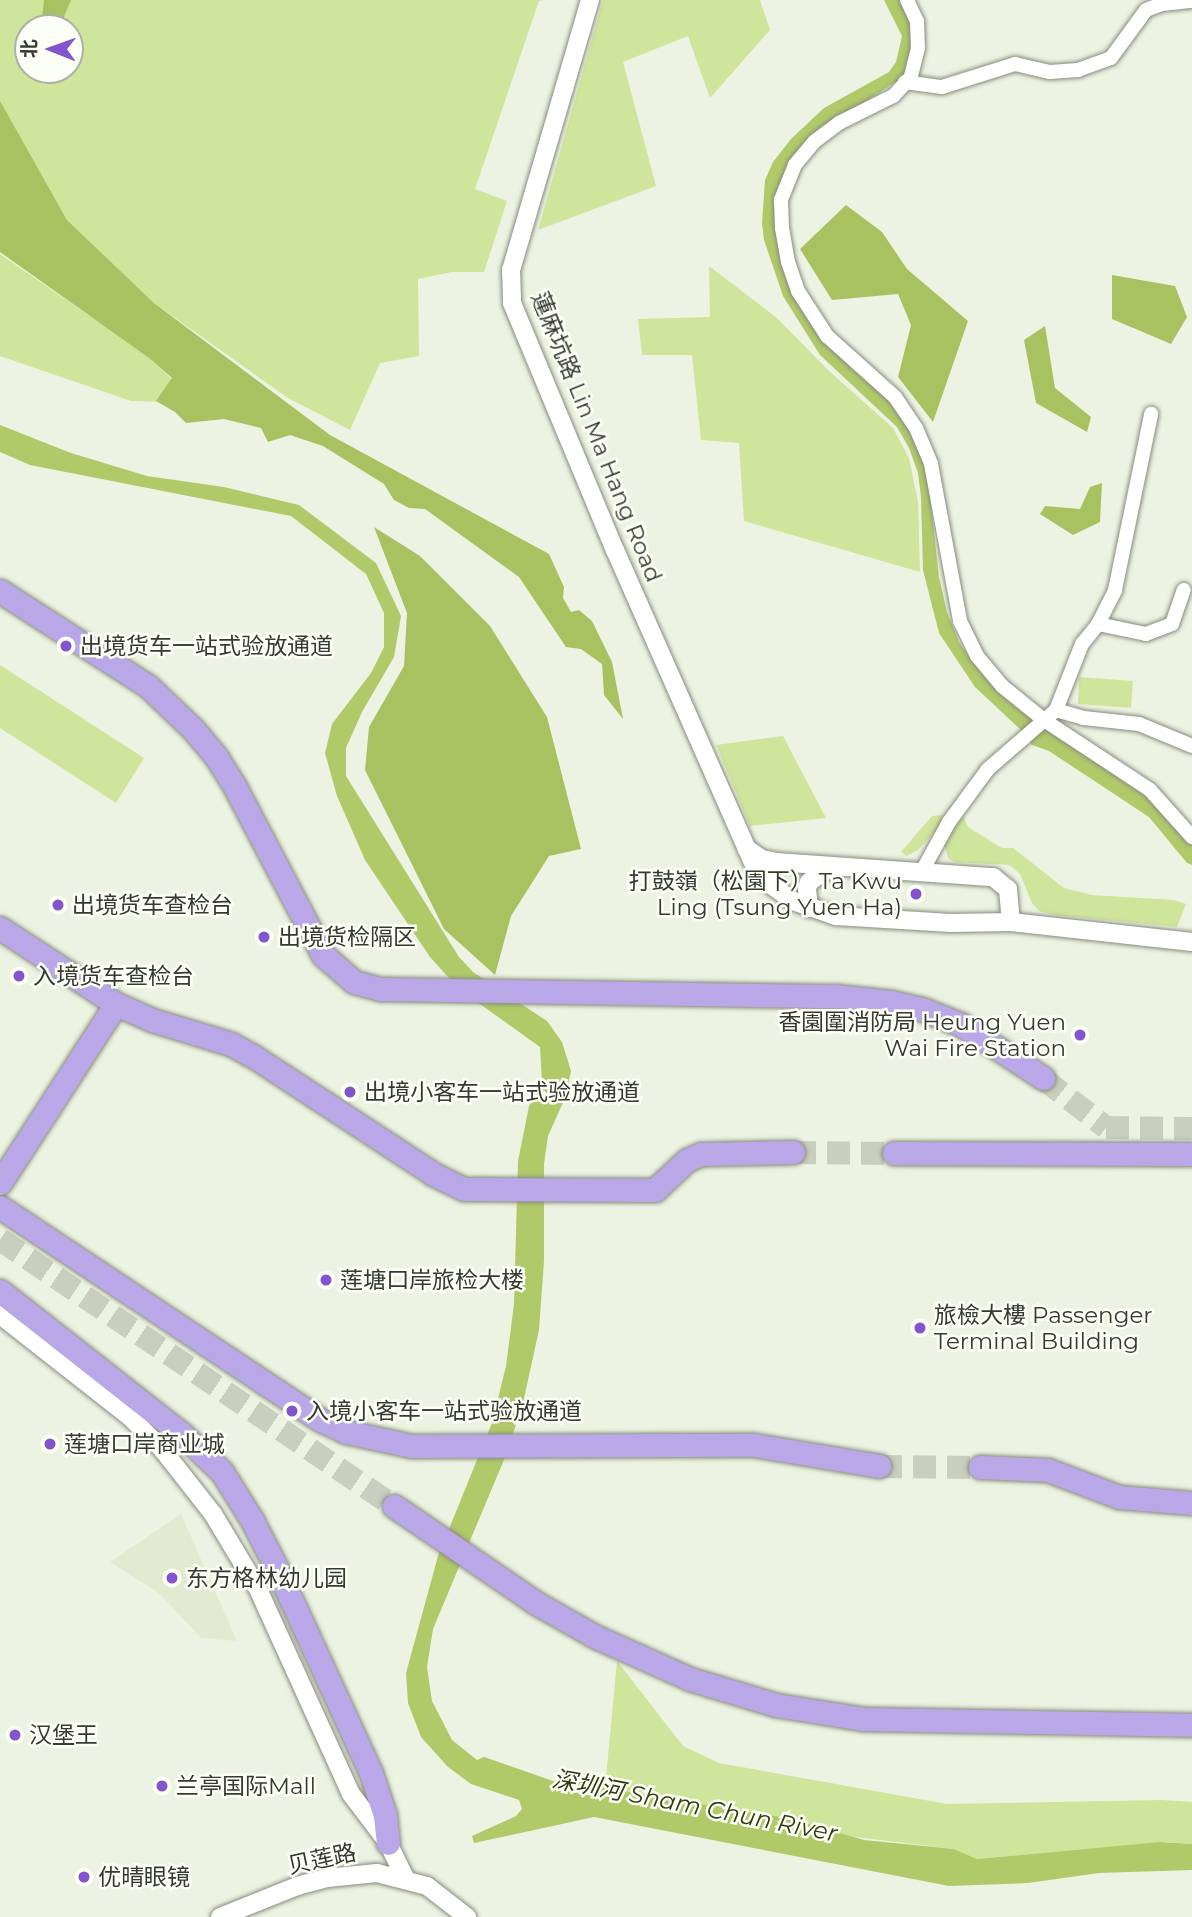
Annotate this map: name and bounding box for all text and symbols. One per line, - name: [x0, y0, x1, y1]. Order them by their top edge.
- north arrow: [14, 14, 84, 84]
- text: 北: [18, 39, 41, 58]
- street label: 蓮麻坑路 Lin Ma Hang Road: [526, 288, 668, 586]
- place label: 出境货车一站式验放通道: [80, 632, 333, 660]
- marker: 出境货车一站式验放通道: [58, 638, 74, 654]
- place label: 打鼓嶺（松園下） Ta Kwu Ling (Tsung Yuen Ha): [629, 867, 902, 921]
- marker: 打鼓嶺（松園下） Ta Kwu Ling (Tsung Yuen Ha): [908, 886, 924, 902]
- place label: 出境货车查检台: [72, 891, 233, 919]
- marker: 出境货车查检台: [50, 897, 66, 913]
- place label: 出境货检隔区: [278, 923, 416, 951]
- marker: 出境货检隔区: [256, 929, 272, 945]
- place label: 入境货车查检台: [33, 962, 194, 990]
- marker: 入境货车查检台: [11, 968, 27, 984]
- place label: 香園圍消防局 Heung Yuen Wai Fire Station: [778, 1008, 1066, 1062]
- marker: 香園圍消防局 Heung Yuen Wai Fire Station: [1072, 1027, 1088, 1043]
- place label: 出境小客车一站式验放通道: [364, 1078, 640, 1106]
- marker: 出境小客车一站式验放通道: [342, 1084, 358, 1100]
- place label: 莲塘口岸旅检大楼: [340, 1266, 524, 1294]
- marker: 莲塘口岸旅检大楼: [318, 1272, 334, 1288]
- place label: 旅檢大樓 Passenger Terminal Building: [934, 1301, 1153, 1355]
- marker: 旅檢大樓 Passenger Terminal Building: [912, 1320, 928, 1336]
- place label: 入境小客车一站式验放通道: [306, 1397, 582, 1425]
- marker: 入境小客车一站式验放通道: [284, 1403, 300, 1419]
- place label: 莲塘口岸商业城: [64, 1430, 225, 1458]
- marker: 莲塘口岸商业城: [42, 1436, 58, 1452]
- place label: 东方格林幼儿园: [186, 1564, 347, 1592]
- marker: 东方格林幼儿园: [164, 1570, 180, 1586]
- place label: 汉堡王: [29, 1721, 98, 1749]
- marker: 汉堡王: [7, 1727, 23, 1743]
- water label: 深圳河 Sham Chun River: [550, 1764, 840, 1848]
- place label: 兰亭国际Mall: [176, 1772, 316, 1800]
- marker: 兰亭国际Mall: [154, 1778, 170, 1794]
- street label: 贝莲路: [285, 1838, 359, 1880]
- place label: 优晴眼镜: [98, 1863, 190, 1891]
- marker: 优晴眼镜: [76, 1869, 92, 1885]

